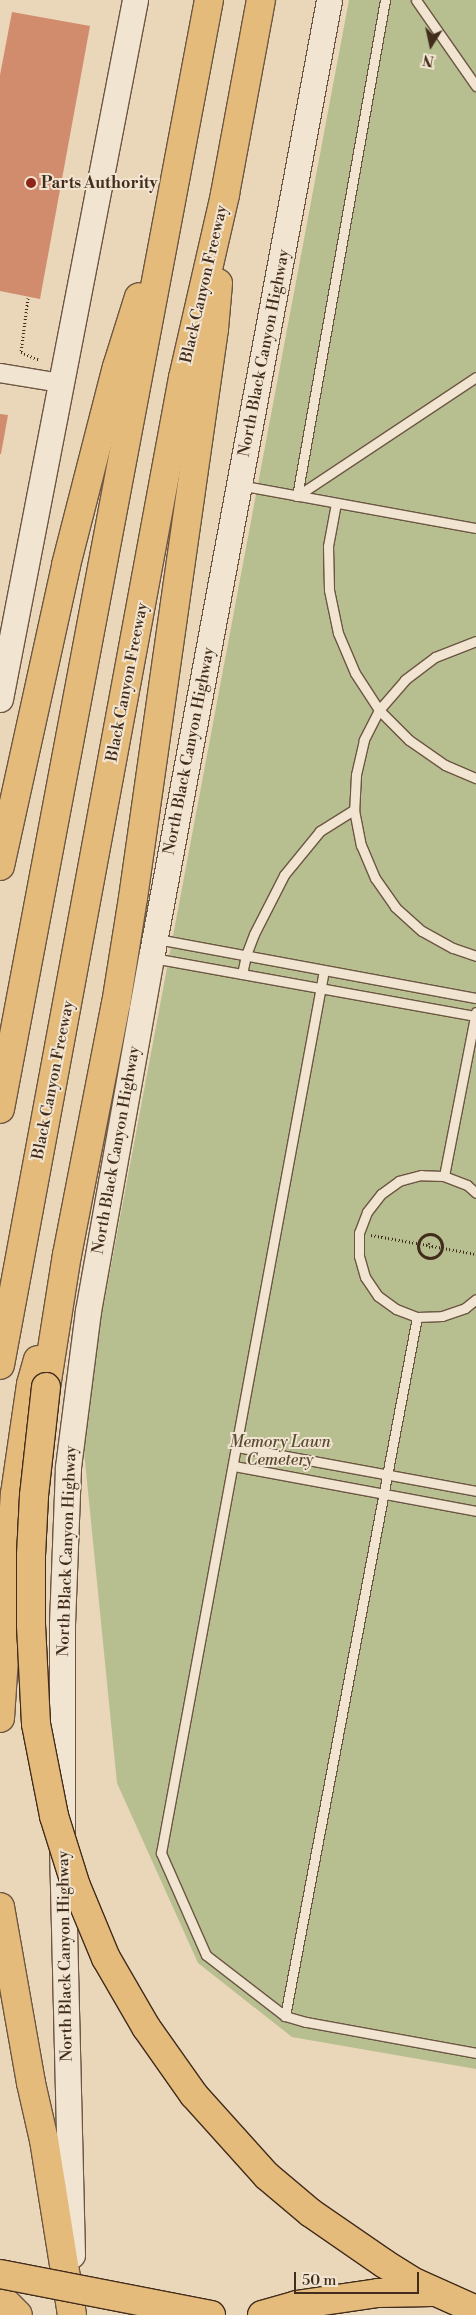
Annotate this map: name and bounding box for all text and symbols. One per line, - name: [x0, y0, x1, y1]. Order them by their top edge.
- north arrow: [406, 20, 456, 70]
- text: N: [421, 50, 435, 70]
- place label: Parts Authority: [41, 173, 158, 193]
- marker: Parts Authority: [25, 177, 37, 189]
- street label: Black Canyon Freeway: [176, 203, 232, 365]
- street label: North Black Canyon Highway: [234, 248, 294, 458]
- street label: Black Canyon Freeway: [102, 601, 152, 763]
- street label: North Black Canyon Highway: [159, 646, 219, 856]
- street label: Black Canyon Freeway: [28, 999, 78, 1161]
- street label: North Black Canyon Highway: [88, 1044, 144, 1256]
- park label: Memory Lawn Cemetery: [229, 1432, 331, 1470]
- street label: North Black Canyon Highway: [54, 1445, 80, 1657]
- street label: North Black Canyon Highway: [54, 1850, 76, 2062]
- scale bar: [296, 2262, 421, 2294]
- text: 50 m: [302, 2271, 336, 2290]

